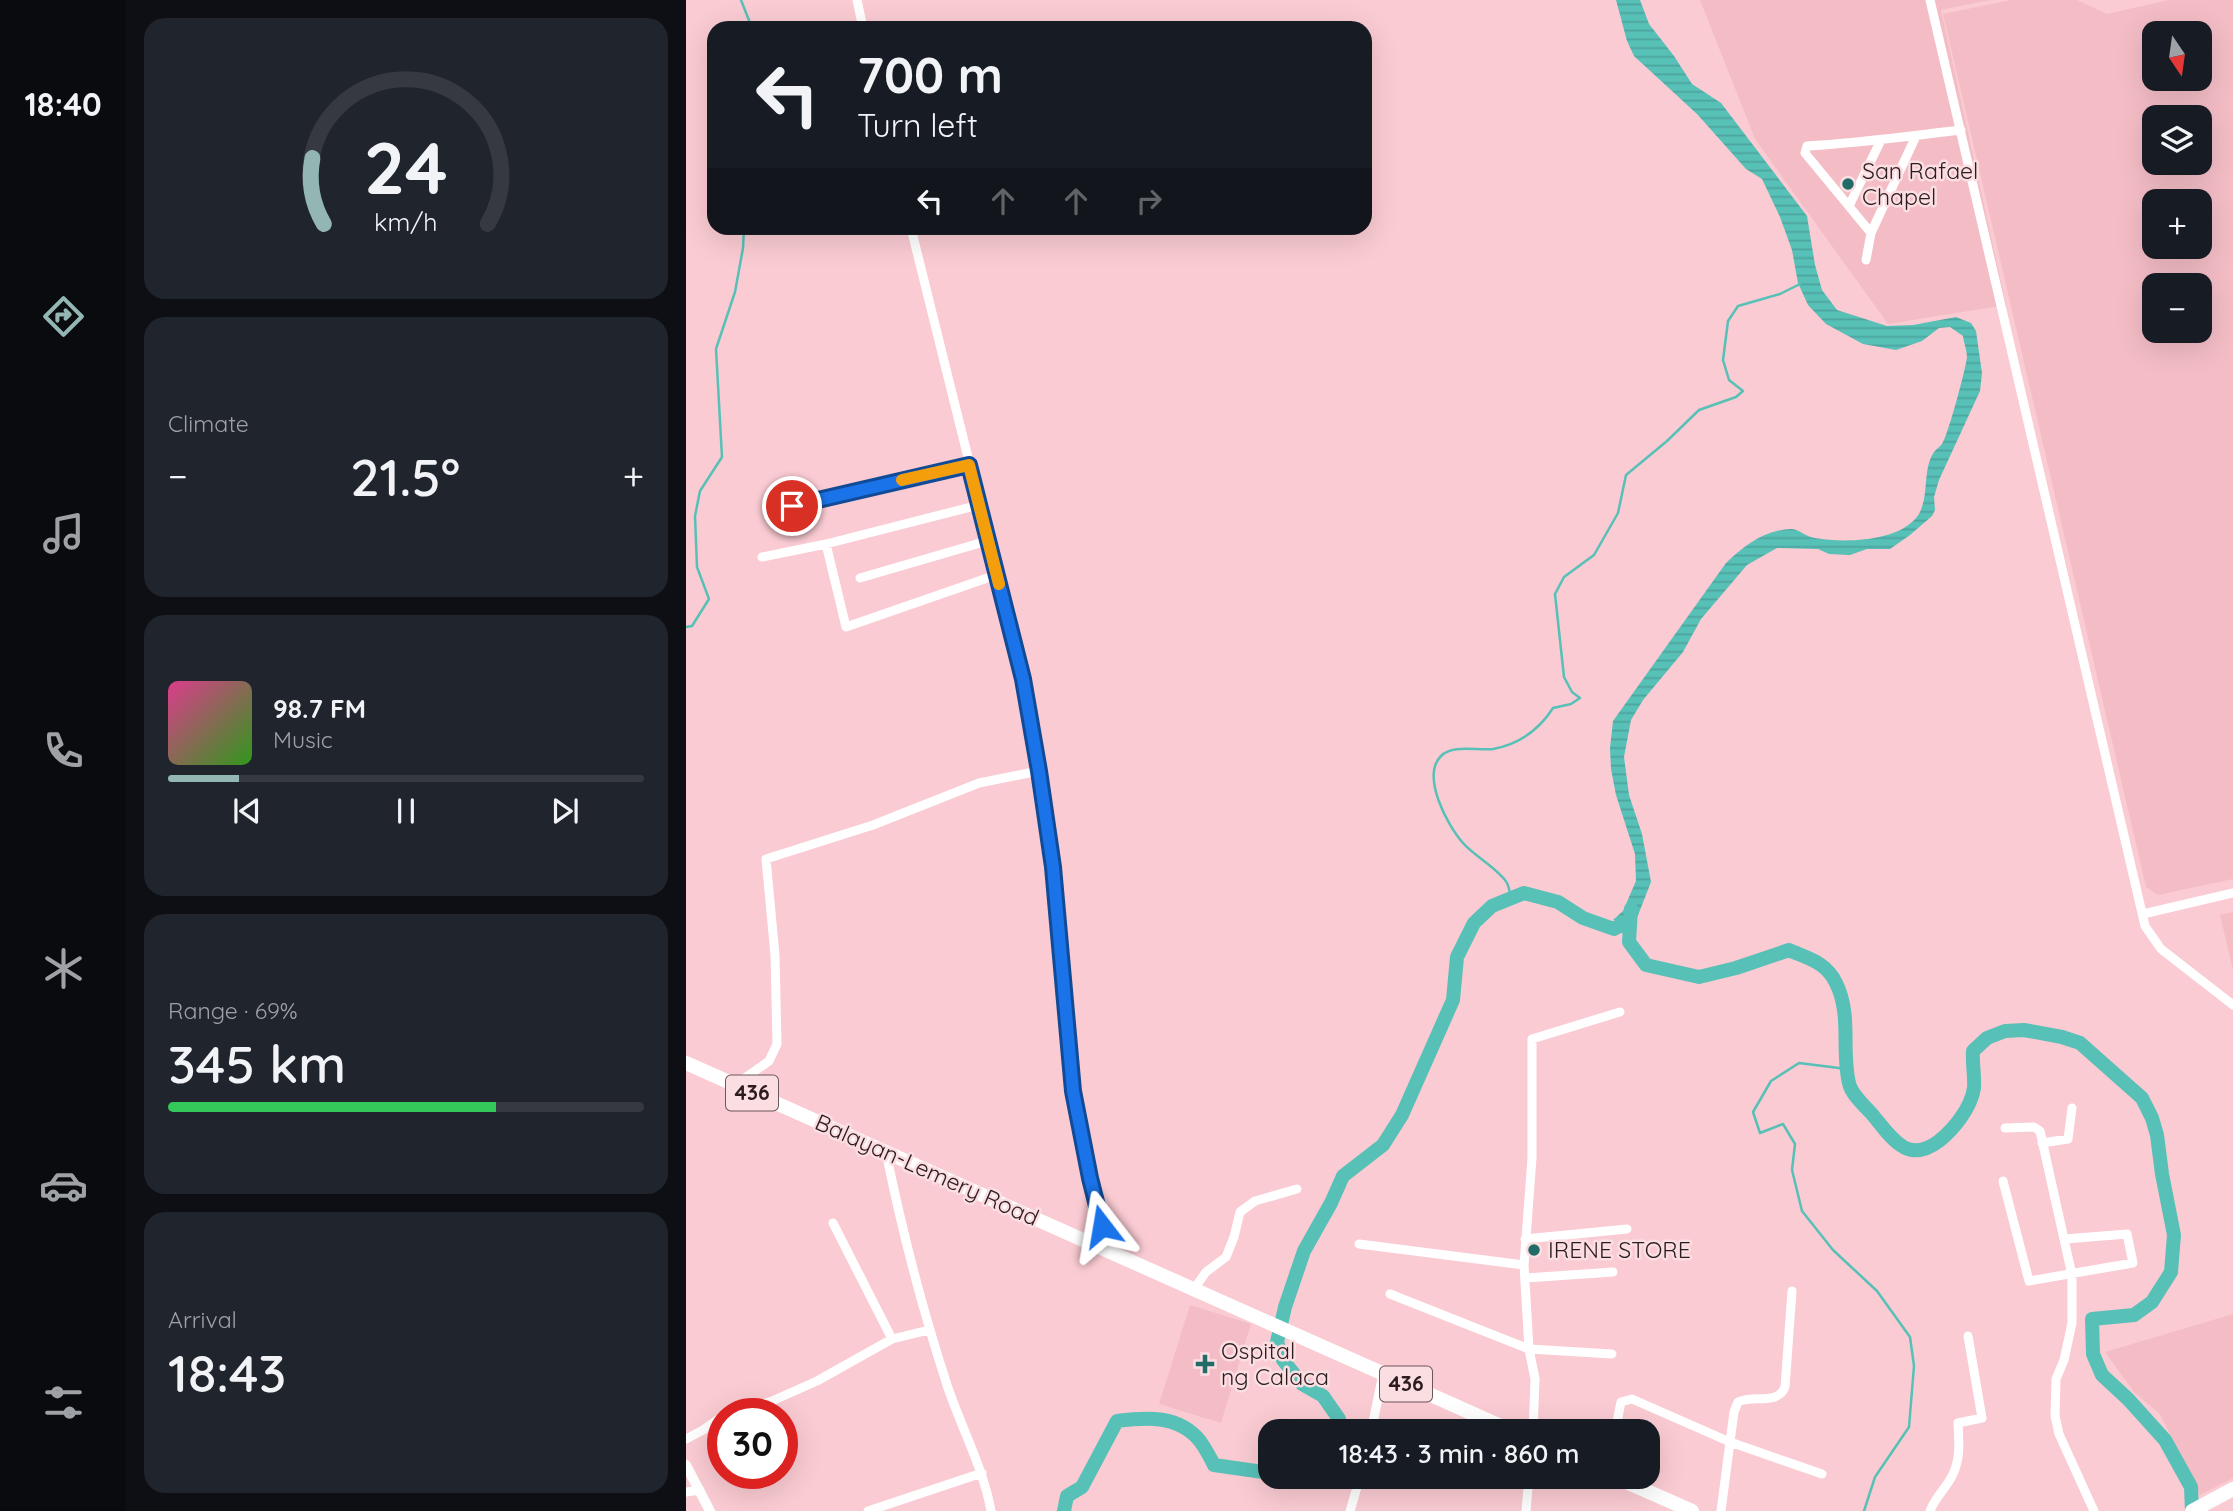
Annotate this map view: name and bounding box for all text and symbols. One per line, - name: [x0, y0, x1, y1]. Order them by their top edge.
- north arrow: [2142, 21, 2212, 91]
- map controls: [2142, 21, 2212, 343]
- text: 700 m: [857, 44, 1003, 105]
- icon: left: [742, 49, 833, 140]
- text: 18:40: [24, 84, 102, 124]
- text: Turn left: [857, 105, 978, 145]
- button: layers: [2142, 105, 2212, 175]
- text: 24: [364, 122, 448, 213]
- place label: San Rafael Chapel: [1862, 156, 1978, 211]
- marker: San Rafael Chapel: [1840, 176, 1856, 192]
- icon: left: [911, 182, 949, 220]
- icon: ahead: [984, 182, 1022, 220]
- icon: ahead: [1057, 182, 1095, 220]
- icon: right: [1130, 182, 1168, 220]
- button: +: [2142, 189, 2212, 259]
- text: km/h: [374, 206, 438, 237]
- button: −: [2142, 273, 2212, 343]
- icon: directions: [39, 292, 88, 341]
- text: Climate: [168, 409, 249, 438]
- text: 21.5°: [350, 444, 460, 509]
- text: −: [168, 452, 188, 500]
- text: +: [623, 452, 644, 500]
- pin: [762, 476, 822, 536]
- icon: arrive: [773, 487, 811, 525]
- icon: music: [39, 509, 88, 558]
- text: 98.7 FM: [273, 692, 366, 725]
- text: Music: [273, 725, 333, 754]
- icon: phone: [39, 726, 88, 775]
- icon: previous: [228, 792, 266, 830]
- icon: pause: [387, 792, 425, 830]
- icon: next: [546, 792, 584, 830]
- icon: climate: [39, 944, 88, 993]
- text: Range · 69%: [168, 996, 298, 1025]
- text: 345 km: [168, 1031, 346, 1096]
- road number: 436: [726, 1076, 778, 1110]
- street label: Balayan-Lemery Road: [811, 1107, 1044, 1232]
- icon: car: [39, 1161, 88, 1210]
- position arrow: [1065, 1189, 1139, 1263]
- place label: IRENE STORE: [1548, 1235, 1691, 1264]
- marker: IRENE STORE: [1526, 1242, 1542, 1258]
- text: Arrival: [168, 1305, 237, 1334]
- place label: Ospital ng Calaca: [1221, 1336, 1329, 1391]
- text: 18:43: [168, 1340, 286, 1405]
- marker: Ospital ng Calaca: [1195, 1354, 1215, 1374]
- road number: 436: [1380, 1366, 1432, 1402]
- icon: filters: [39, 1378, 88, 1427]
- speed limit sign: 30: [707, 1398, 798, 1489]
- text: 18:43 · 3 min · 860 m: [1339, 1437, 1579, 1470]

